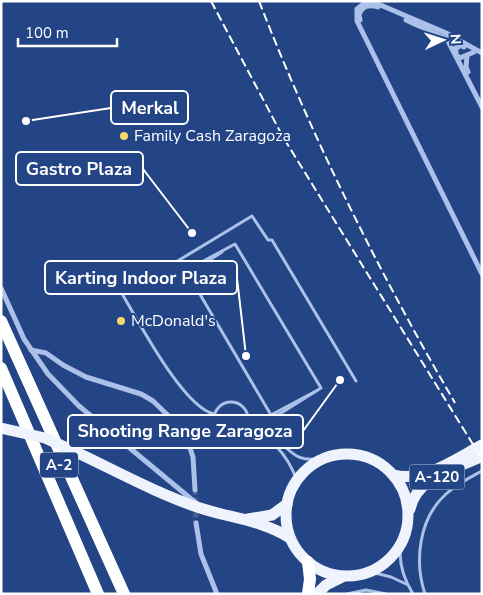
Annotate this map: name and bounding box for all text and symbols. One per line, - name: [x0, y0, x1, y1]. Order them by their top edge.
- scale bar: [18, 15, 116, 47]
- north arrow: [418, 15, 468, 65]
- text: 100 m: [25, 23, 69, 43]
- text: N: [446, 33, 465, 45]
- callout: Merkal: [111, 91, 188, 124]
- text: Merkal: [121, 96, 179, 120]
- place label: Family Cash Zaragoza: [134, 125, 291, 147]
- marker: Family Cash Zaragoza: [118, 130, 130, 142]
- callout: Gastro Plaza: [16, 152, 143, 185]
- text: Gastro Plaza: [26, 157, 132, 181]
- callout: Karting Indoor Plaza: [45, 261, 237, 294]
- text: Karting Indoor Plaza: [55, 266, 227, 290]
- place label: McDonald's: [131, 310, 216, 332]
- marker: McDonald's: [115, 315, 127, 327]
- callout: Shooting Range Zaragoza: [68, 415, 303, 448]
- text: Shooting Range Zaragoza: [77, 419, 293, 443]
- road number: A-2: [40, 452, 78, 478]
- road number: A-120: [410, 464, 464, 490]

